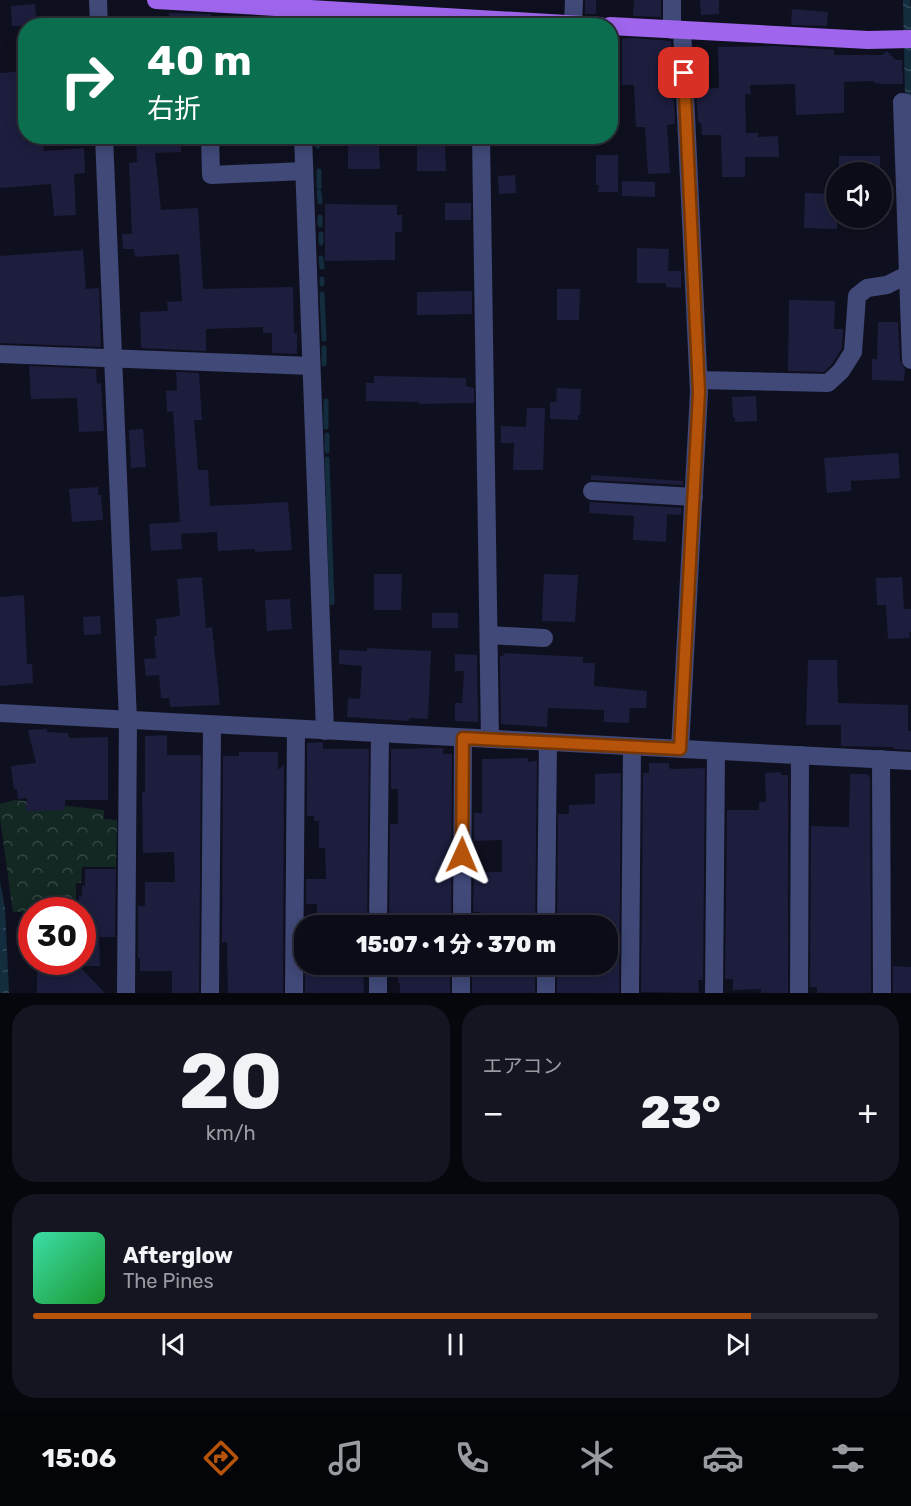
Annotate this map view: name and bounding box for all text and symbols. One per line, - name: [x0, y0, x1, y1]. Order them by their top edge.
- text: 40 m: [147, 36, 252, 86]
- icon: right: [48, 42, 126, 120]
- pin: [658, 47, 709, 98]
- icon: arrive: [667, 56, 700, 89]
- text: 右折: [147, 93, 201, 125]
- map controls: [826, 162, 892, 228]
- button: sound: [826, 162, 892, 228]
- position arrow: [430, 823, 494, 887]
- speed limit sign: 30: [18, 897, 96, 975]
- text: 15:07 · 1 分 · 370 m: [356, 931, 556, 958]
- text: 20: [179, 1035, 283, 1128]
- text: エアコン: [483, 1054, 563, 1078]
- text: 23°: [641, 1086, 721, 1139]
- text: −: [483, 1093, 504, 1132]
- text: +: [857, 1093, 878, 1132]
- text: km/h: [206, 1121, 256, 1145]
- text: Afterglow: [123, 1242, 233, 1269]
- text: The Pines: [123, 1269, 214, 1293]
- icon: previous: [157, 1328, 190, 1361]
- icon: pause: [439, 1328, 472, 1361]
- icon: next: [721, 1328, 754, 1361]
- icon: directions: [200, 1437, 242, 1479]
- icon: music: [325, 1437, 367, 1479]
- icon: phone: [451, 1437, 493, 1479]
- icon: climate: [576, 1437, 618, 1479]
- icon: car: [702, 1437, 744, 1479]
- icon: filters: [827, 1437, 869, 1479]
- text: 15:06: [42, 1442, 116, 1474]

